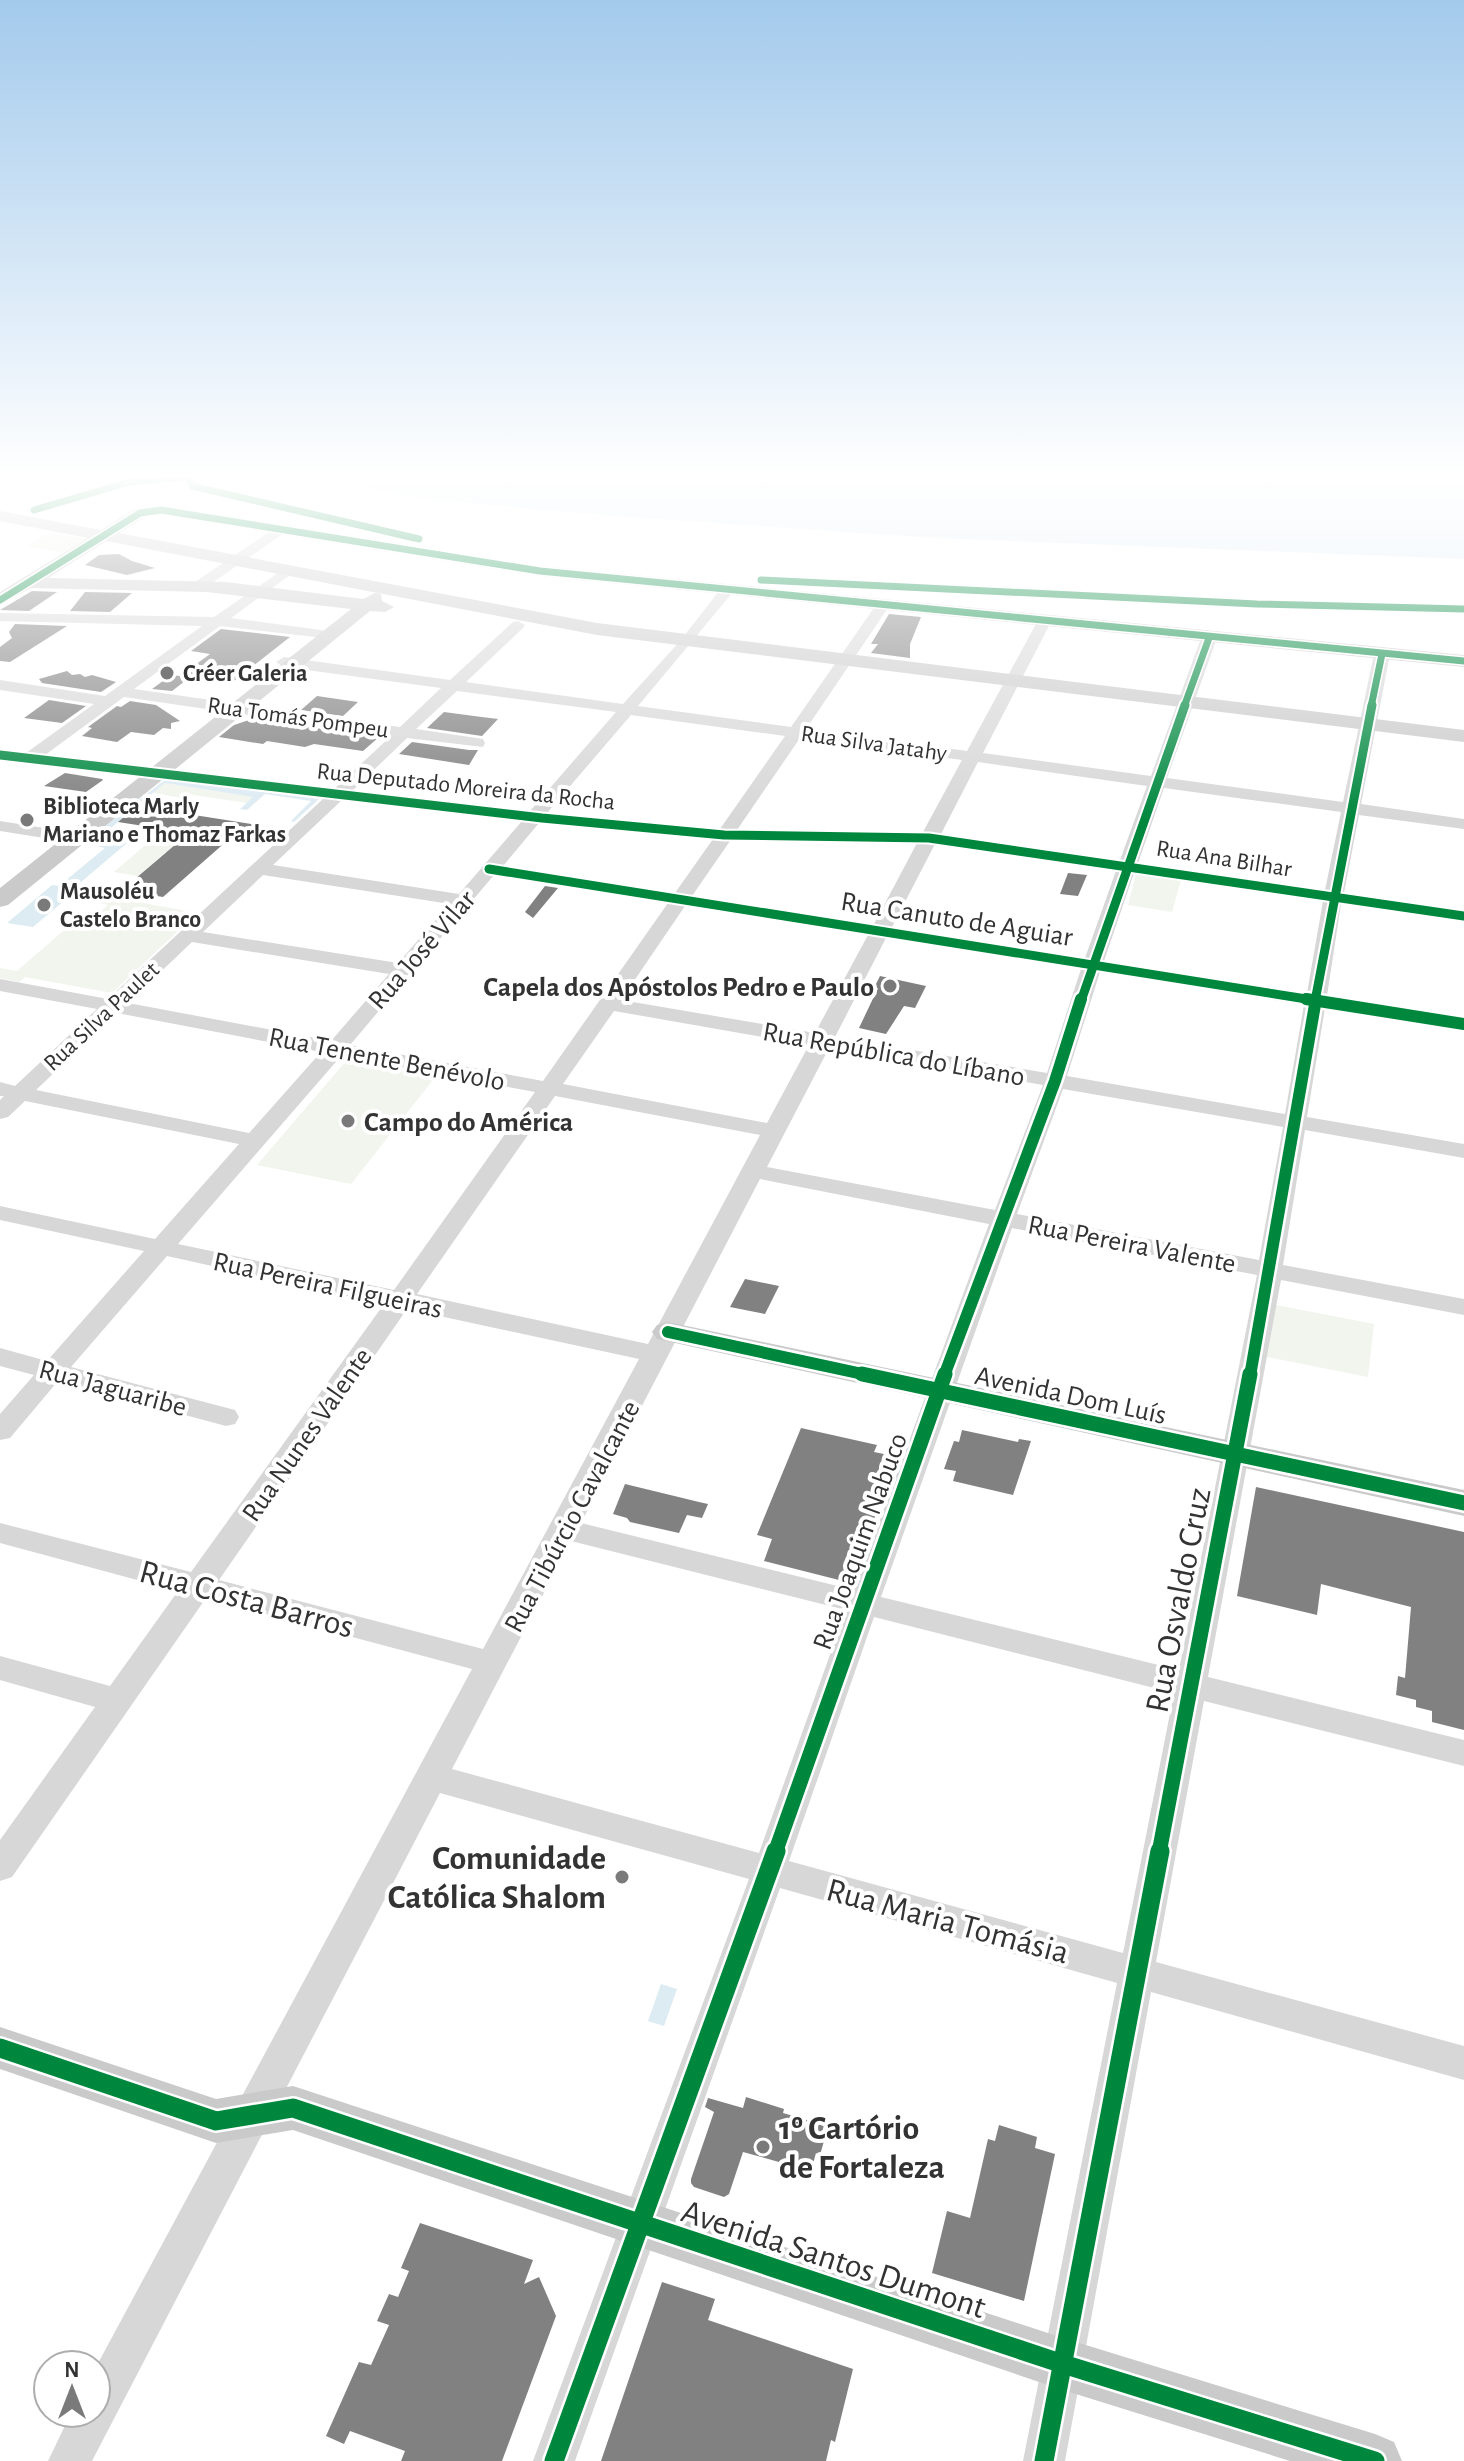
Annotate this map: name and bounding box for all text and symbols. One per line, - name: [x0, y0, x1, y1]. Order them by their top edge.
- place label: Créer Galeria: [183, 662, 307, 686]
- marker: Créer Galeria: [158, 664, 176, 682]
- street label: Rua Tomás Pompeu: [206, 693, 390, 743]
- street label: Rua Silva Jatahy: [799, 722, 948, 766]
- street label: Rua Deputado Moreira da Rocha: [316, 759, 616, 815]
- place label: Biblioteca Marly Mariano e Thomaz Farkas: [43, 795, 286, 847]
- marker: Biblioteca Marly Mariano e Thomaz Farkas: [18, 811, 36, 829]
- street label: Rua Ana Bilhar: [1154, 836, 1294, 882]
- place label: Mausoléu Castelo Branco: [60, 880, 201, 932]
- street label: Rua José Vilar: [363, 885, 482, 1015]
- street label: Rua Canuto de Aguiar: [839, 888, 1075, 952]
- marker: Mausoléu Castelo Branco: [35, 896, 53, 914]
- street label: Rua Silva Paulet: [39, 957, 164, 1076]
- place label: Capela dos Apóstolos Pedro e Paulo: [483, 974, 874, 1002]
- marker: Capela dos Apóstolos Pedro e Paulo: [881, 977, 899, 995]
- street label: Rua República do Líbano: [760, 1018, 1027, 1092]
- street label: Rua Tenente Benévolo: [266, 1023, 507, 1097]
- place label: Campo do América: [364, 1109, 573, 1137]
- marker: Campo do América: [339, 1112, 357, 1130]
- street label: Rua Pereira Valente: [1025, 1211, 1238, 1279]
- street label: Rua Pereira Filgueiras: [210, 1248, 445, 1324]
- street label: Rua Nunes Valente: [237, 1343, 378, 1527]
- street label: Rua Jaguaribe: [36, 1356, 189, 1422]
- street label: Avenida Dom Luís: [972, 1362, 1169, 1430]
- street label: Rua Tibúrcio Cavalcante: [500, 1396, 646, 1637]
- street label: Rua Joaquim Nabuco: [809, 1429, 913, 1654]
- street label: Rua Osvaldo Cruz: [1141, 1485, 1217, 1716]
- street label: Rua Costa Barros: [136, 1555, 357, 1645]
- place label: Comunidade Católica Shalom: [388, 1842, 606, 1915]
- marker: Comunidade Católica Shalom: [613, 1868, 631, 1886]
- street label: Rua Maria Tomásia: [823, 1873, 1072, 1971]
- place label: 1º Cartório de Fortaleza: [779, 2112, 945, 2185]
- marker: 1º Cartório de Fortaleza: [754, 2138, 772, 2156]
- street label: Avenida Santos Dumont: [677, 2195, 990, 2325]
- north arrow: [32, 2349, 112, 2429]
- text: N: [64, 2359, 80, 2381]

